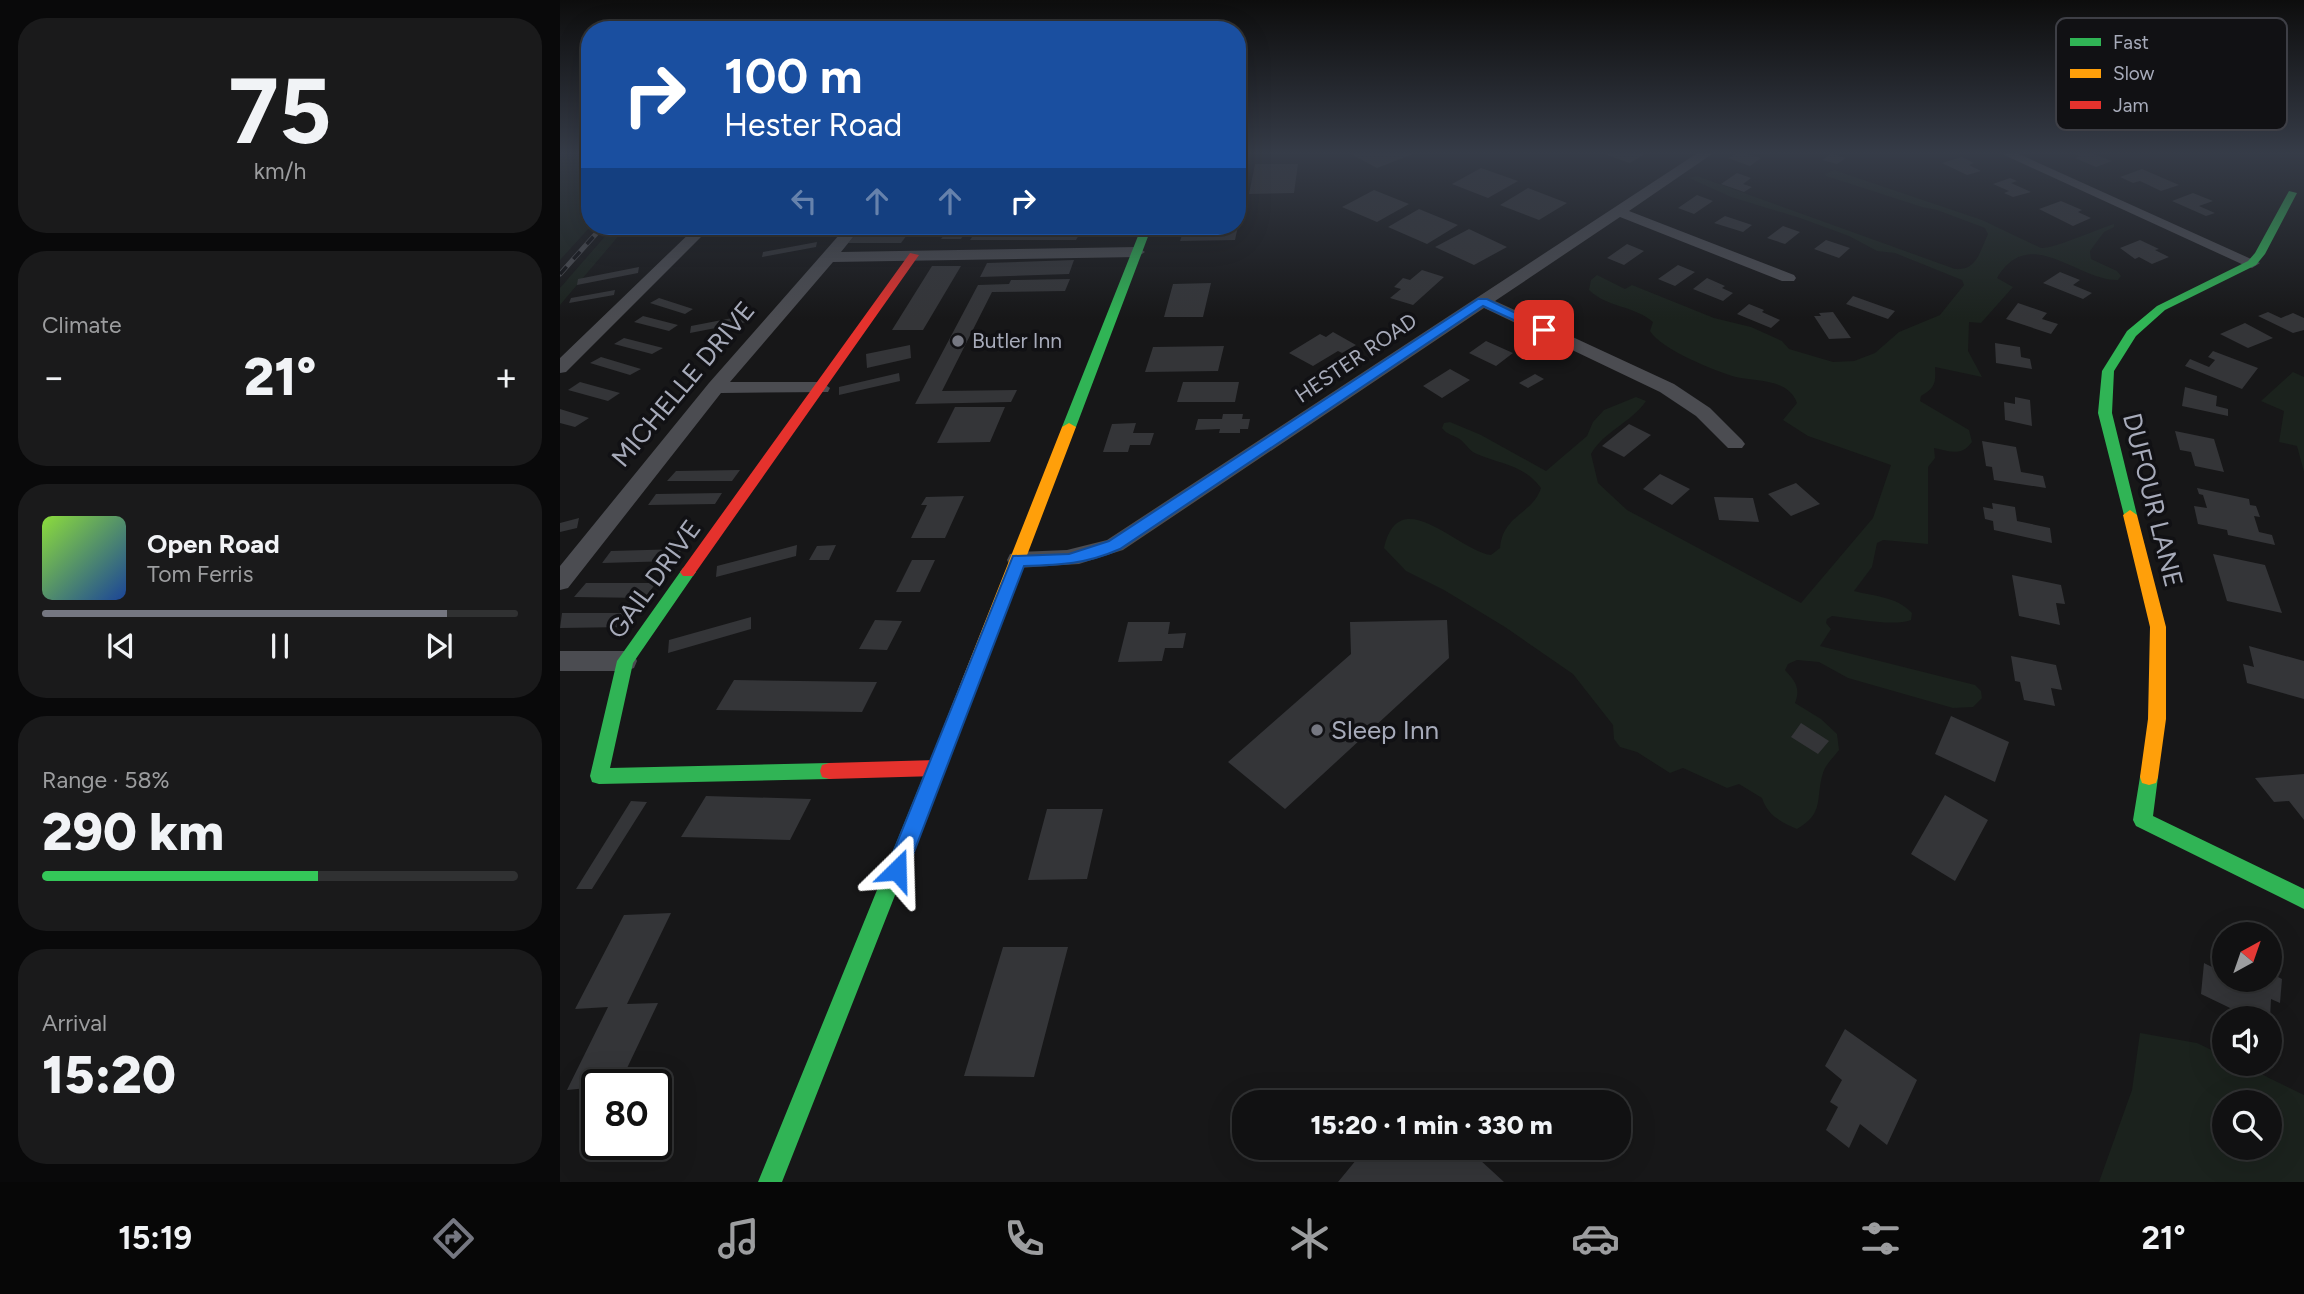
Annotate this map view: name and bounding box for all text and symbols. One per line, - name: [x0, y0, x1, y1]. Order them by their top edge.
- legend: [2056, 18, 2287, 130]
- text: Fast: [2113, 31, 2149, 54]
- text: 100 m: [724, 46, 863, 105]
- icon: right: [609, 49, 700, 140]
- text: 75: [228, 57, 332, 166]
- text: Slow: [2113, 62, 2155, 85]
- text: Jam: [2113, 94, 2149, 117]
- text: Hester Road: [724, 106, 902, 144]
- text: km/h: [254, 157, 306, 185]
- icon: left: [785, 182, 823, 220]
- icon: ahead: [858, 182, 896, 220]
- icon: ahead: [931, 182, 969, 220]
- icon: right: [1004, 182, 1042, 220]
- street label: MICHELLE DRIVE: [604, 295, 762, 473]
- pin: [1514, 300, 1574, 360]
- street label: HESTER ROAD: [1290, 308, 1421, 408]
- text: Climate: [42, 311, 121, 339]
- icon: arrive: [1525, 311, 1563, 349]
- place label: Butler Inn: [972, 328, 1062, 353]
- marker: Butler Inn: [950, 333, 966, 349]
- text: 21°: [244, 346, 316, 408]
- text: −: [42, 354, 66, 400]
- text: +: [494, 354, 518, 400]
- street label: DUFOUR LANE: [2116, 410, 2190, 590]
- street label: GAIL DRIVE: [600, 513, 708, 645]
- text: Open Road: [147, 528, 280, 560]
- text: Tom Ferris: [147, 560, 253, 588]
- icon: previous: [102, 627, 140, 665]
- icon: pause: [261, 627, 299, 665]
- icon: next: [420, 627, 458, 665]
- place label: Sleep Inn: [1331, 714, 1439, 746]
- marker: Sleep Inn: [1309, 722, 1325, 738]
- text: Range · 58%: [42, 766, 170, 794]
- text: 290 km: [42, 801, 224, 863]
- position arrow: [860, 833, 934, 907]
- north arrow: [2212, 922, 2282, 992]
- map controls: [2212, 922, 2282, 1160]
- button: sound: [2212, 1006, 2282, 1076]
- text: Arrival: [42, 1009, 107, 1037]
- text: 15:20: [42, 1044, 176, 1106]
- speed limit sign: 80: [581, 1069, 672, 1160]
- button: search: [2212, 1090, 2282, 1160]
- text: 15:20 · 1 min · 330 m: [1310, 1109, 1553, 1141]
- icon: directions: [429, 1214, 478, 1263]
- icon: music: [714, 1214, 763, 1263]
- icon: phone: [1000, 1214, 1049, 1263]
- icon: climate: [1285, 1214, 1334, 1263]
- icon: car: [1571, 1214, 1620, 1263]
- icon: filters: [1856, 1214, 1905, 1263]
- text: 15:19: [118, 1219, 192, 1257]
- text: 21°: [2142, 1219, 2186, 1257]

